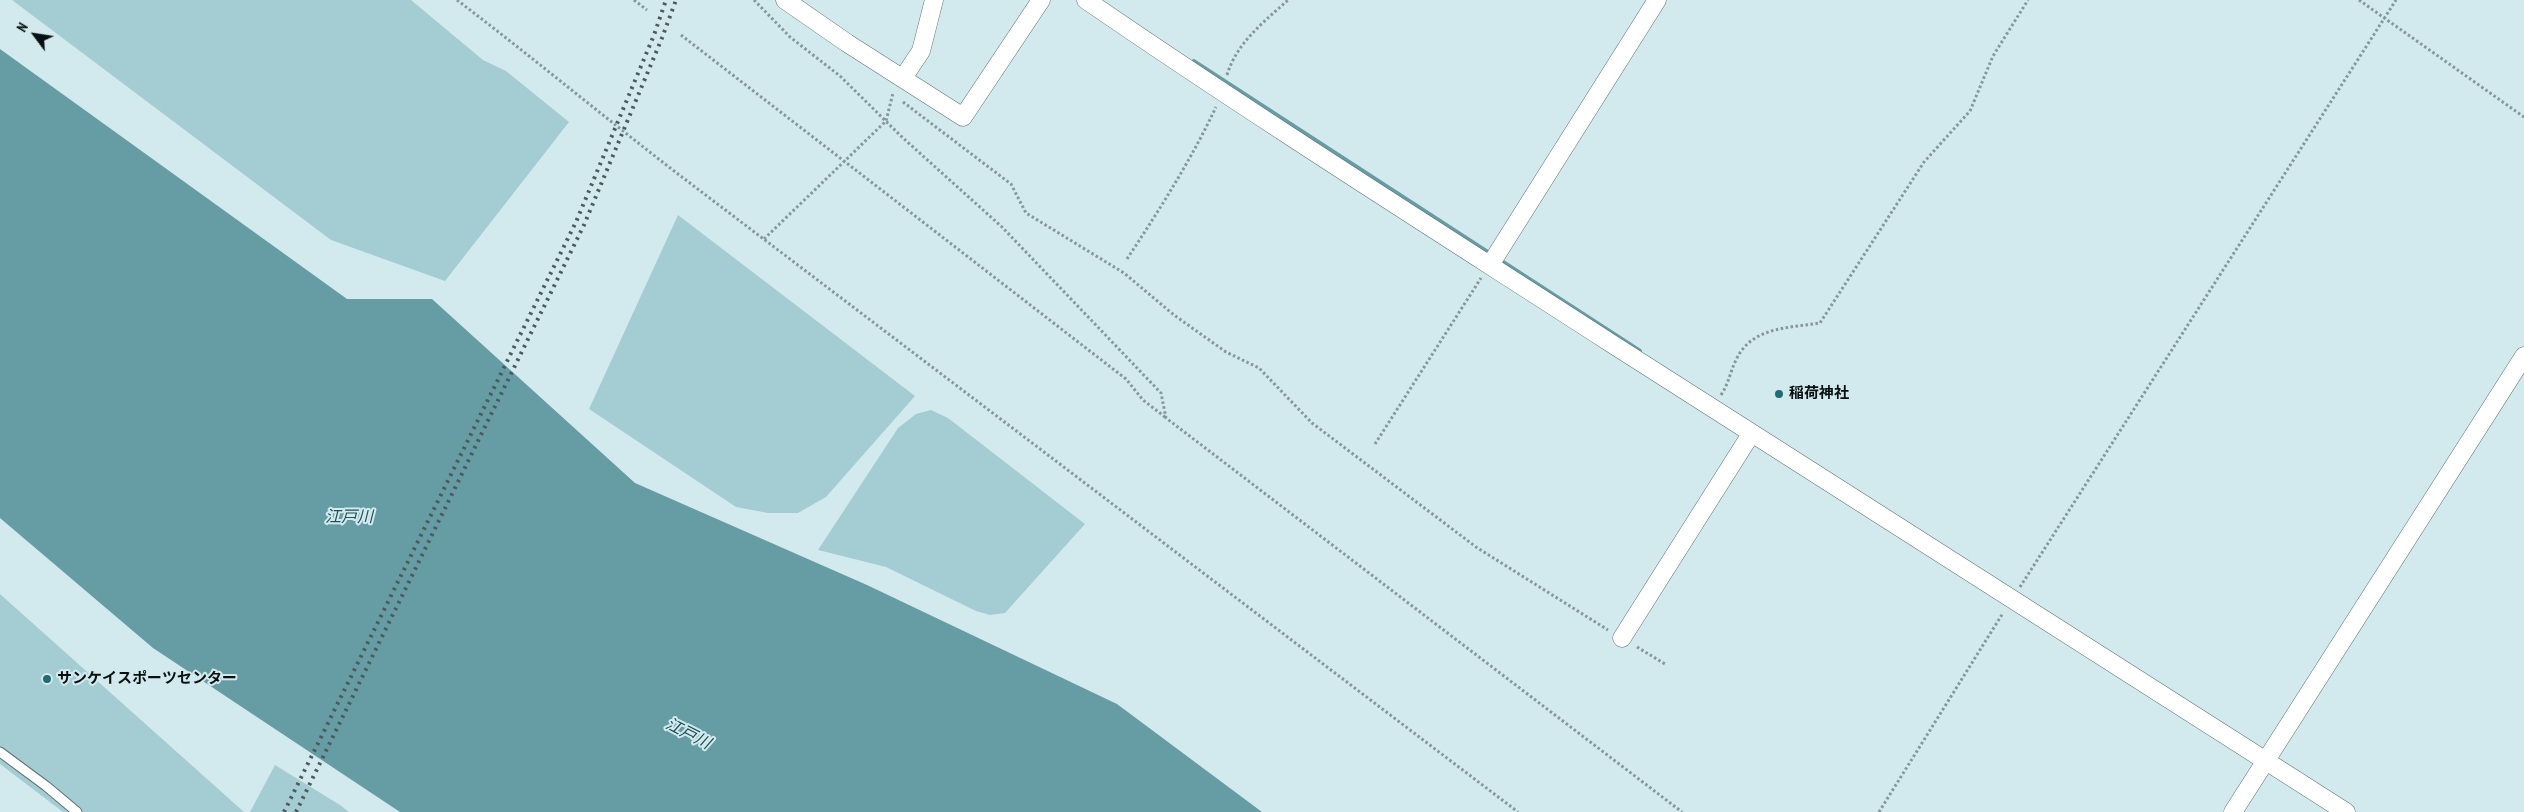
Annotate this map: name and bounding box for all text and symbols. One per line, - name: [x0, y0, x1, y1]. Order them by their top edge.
- north arrow: [10, 10, 60, 60]
- text: N: [12, 19, 32, 35]
- place label: 稲荷神社: [1789, 385, 1849, 403]
- marker: 稲荷神社: [1773, 388, 1785, 400]
- water label: 江戸川: [325, 507, 373, 527]
- place label: サンケイスポーツセンター: [57, 670, 237, 688]
- marker: サンケイスポーツセンター: [41, 673, 53, 685]
- water label: 江戸川: [662, 715, 714, 753]

